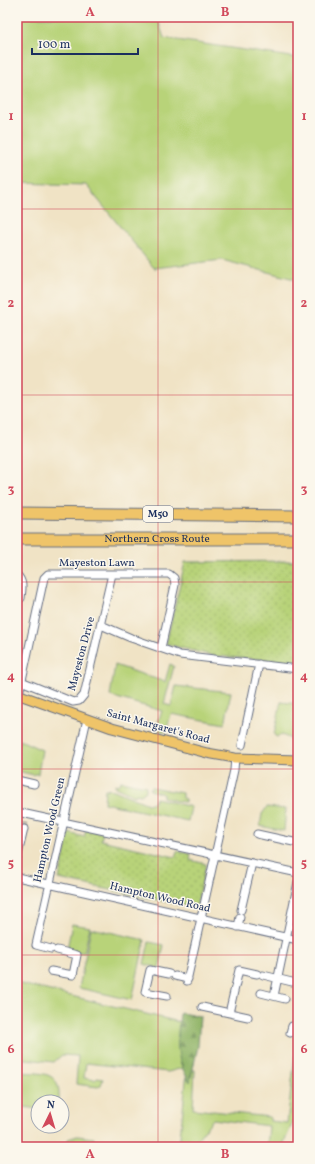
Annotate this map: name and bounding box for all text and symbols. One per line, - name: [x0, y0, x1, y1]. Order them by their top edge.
- text: A: [85, 4, 95, 22]
- text: B: [221, 4, 230, 22]
- scale bar: [32, 30, 138, 56]
- text: 100 m: [38, 37, 71, 53]
- text: 1: [8, 108, 14, 126]
- text: 1: [301, 108, 307, 126]
- text: 2: [8, 295, 15, 313]
- text: 2: [301, 295, 308, 313]
- text: 3: [8, 481, 15, 499]
- text: 3: [301, 481, 308, 499]
- road number: M50: [143, 506, 173, 522]
- street label: Northern Cross Route: [104, 532, 210, 547]
- street label: Mayeston Lawn: [59, 556, 135, 571]
- street label: Mayeston Drive: [65, 615, 99, 693]
- text: 4: [7, 668, 15, 686]
- text: 4: [300, 668, 308, 686]
- street label: Saint Margaret's Road: [105, 706, 211, 748]
- street label: Hampton Wood Green: [31, 775, 70, 884]
- text: 5: [8, 855, 14, 873]
- text: 5: [301, 855, 307, 873]
- street label: Hampton Wood Road: [108, 879, 212, 917]
- text: 6: [7, 1041, 15, 1059]
- text: 6: [300, 1041, 308, 1059]
- north arrow: [30, 1094, 70, 1134]
- text: N: [46, 1098, 55, 1113]
- text: A: [85, 1146, 95, 1164]
- text: B: [221, 1146, 230, 1164]

